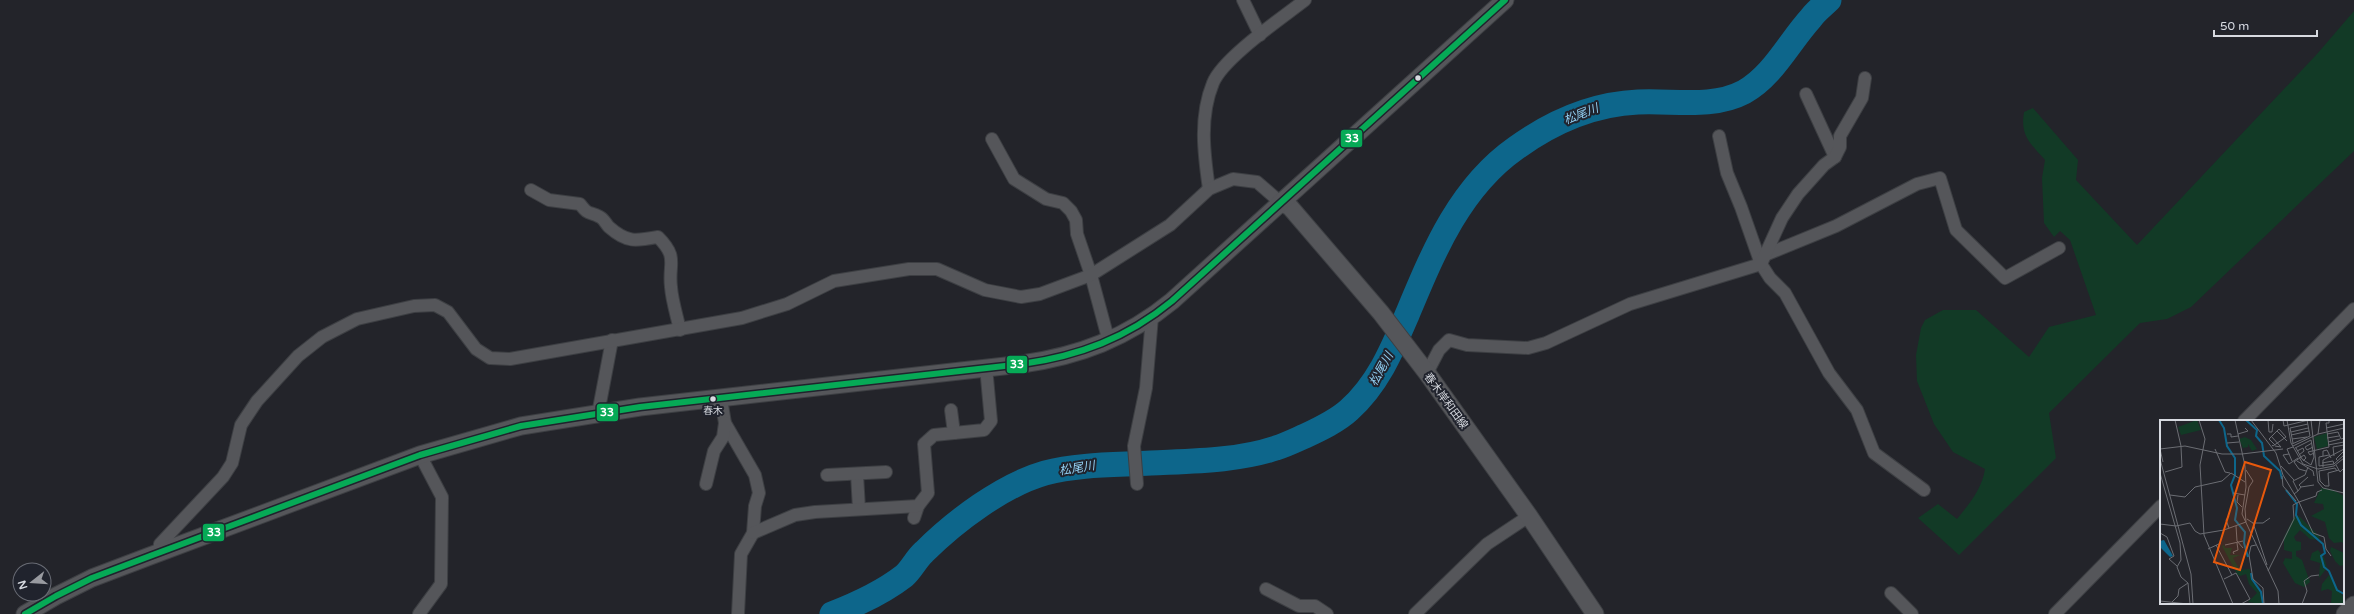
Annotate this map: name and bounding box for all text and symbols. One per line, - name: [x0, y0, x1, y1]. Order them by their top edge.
- scale bar: [2214, 12, 2317, 38]
- text: 50 m: [2220, 19, 2249, 33]
- unlabelled marker: [1413, 73, 1423, 83]
- water label: 松尾川: [1562, 100, 1602, 127]
- line badge: 33: [1340, 129, 1363, 148]
- text: 33: [1345, 132, 1359, 145]
- water label: 松尾川: [1366, 348, 1397, 388]
- line badge: 33: [1006, 355, 1028, 374]
- text: 33: [1010, 358, 1024, 371]
- street label: 春木岸和田線: [1421, 370, 1471, 432]
- marker: 春木: [708, 394, 718, 404]
- line badge: 33: [596, 403, 619, 422]
- place label: 春木: [703, 405, 723, 417]
- text: 33: [600, 406, 614, 419]
- inset map: [2160, 420, 2344, 604]
- water label: 松尾川: [1058, 458, 1098, 478]
- line badge: 33: [202, 523, 225, 542]
- text: 33: [207, 526, 221, 539]
- north arrow: [12, 562, 52, 602]
- text: N: [15, 579, 30, 591]

